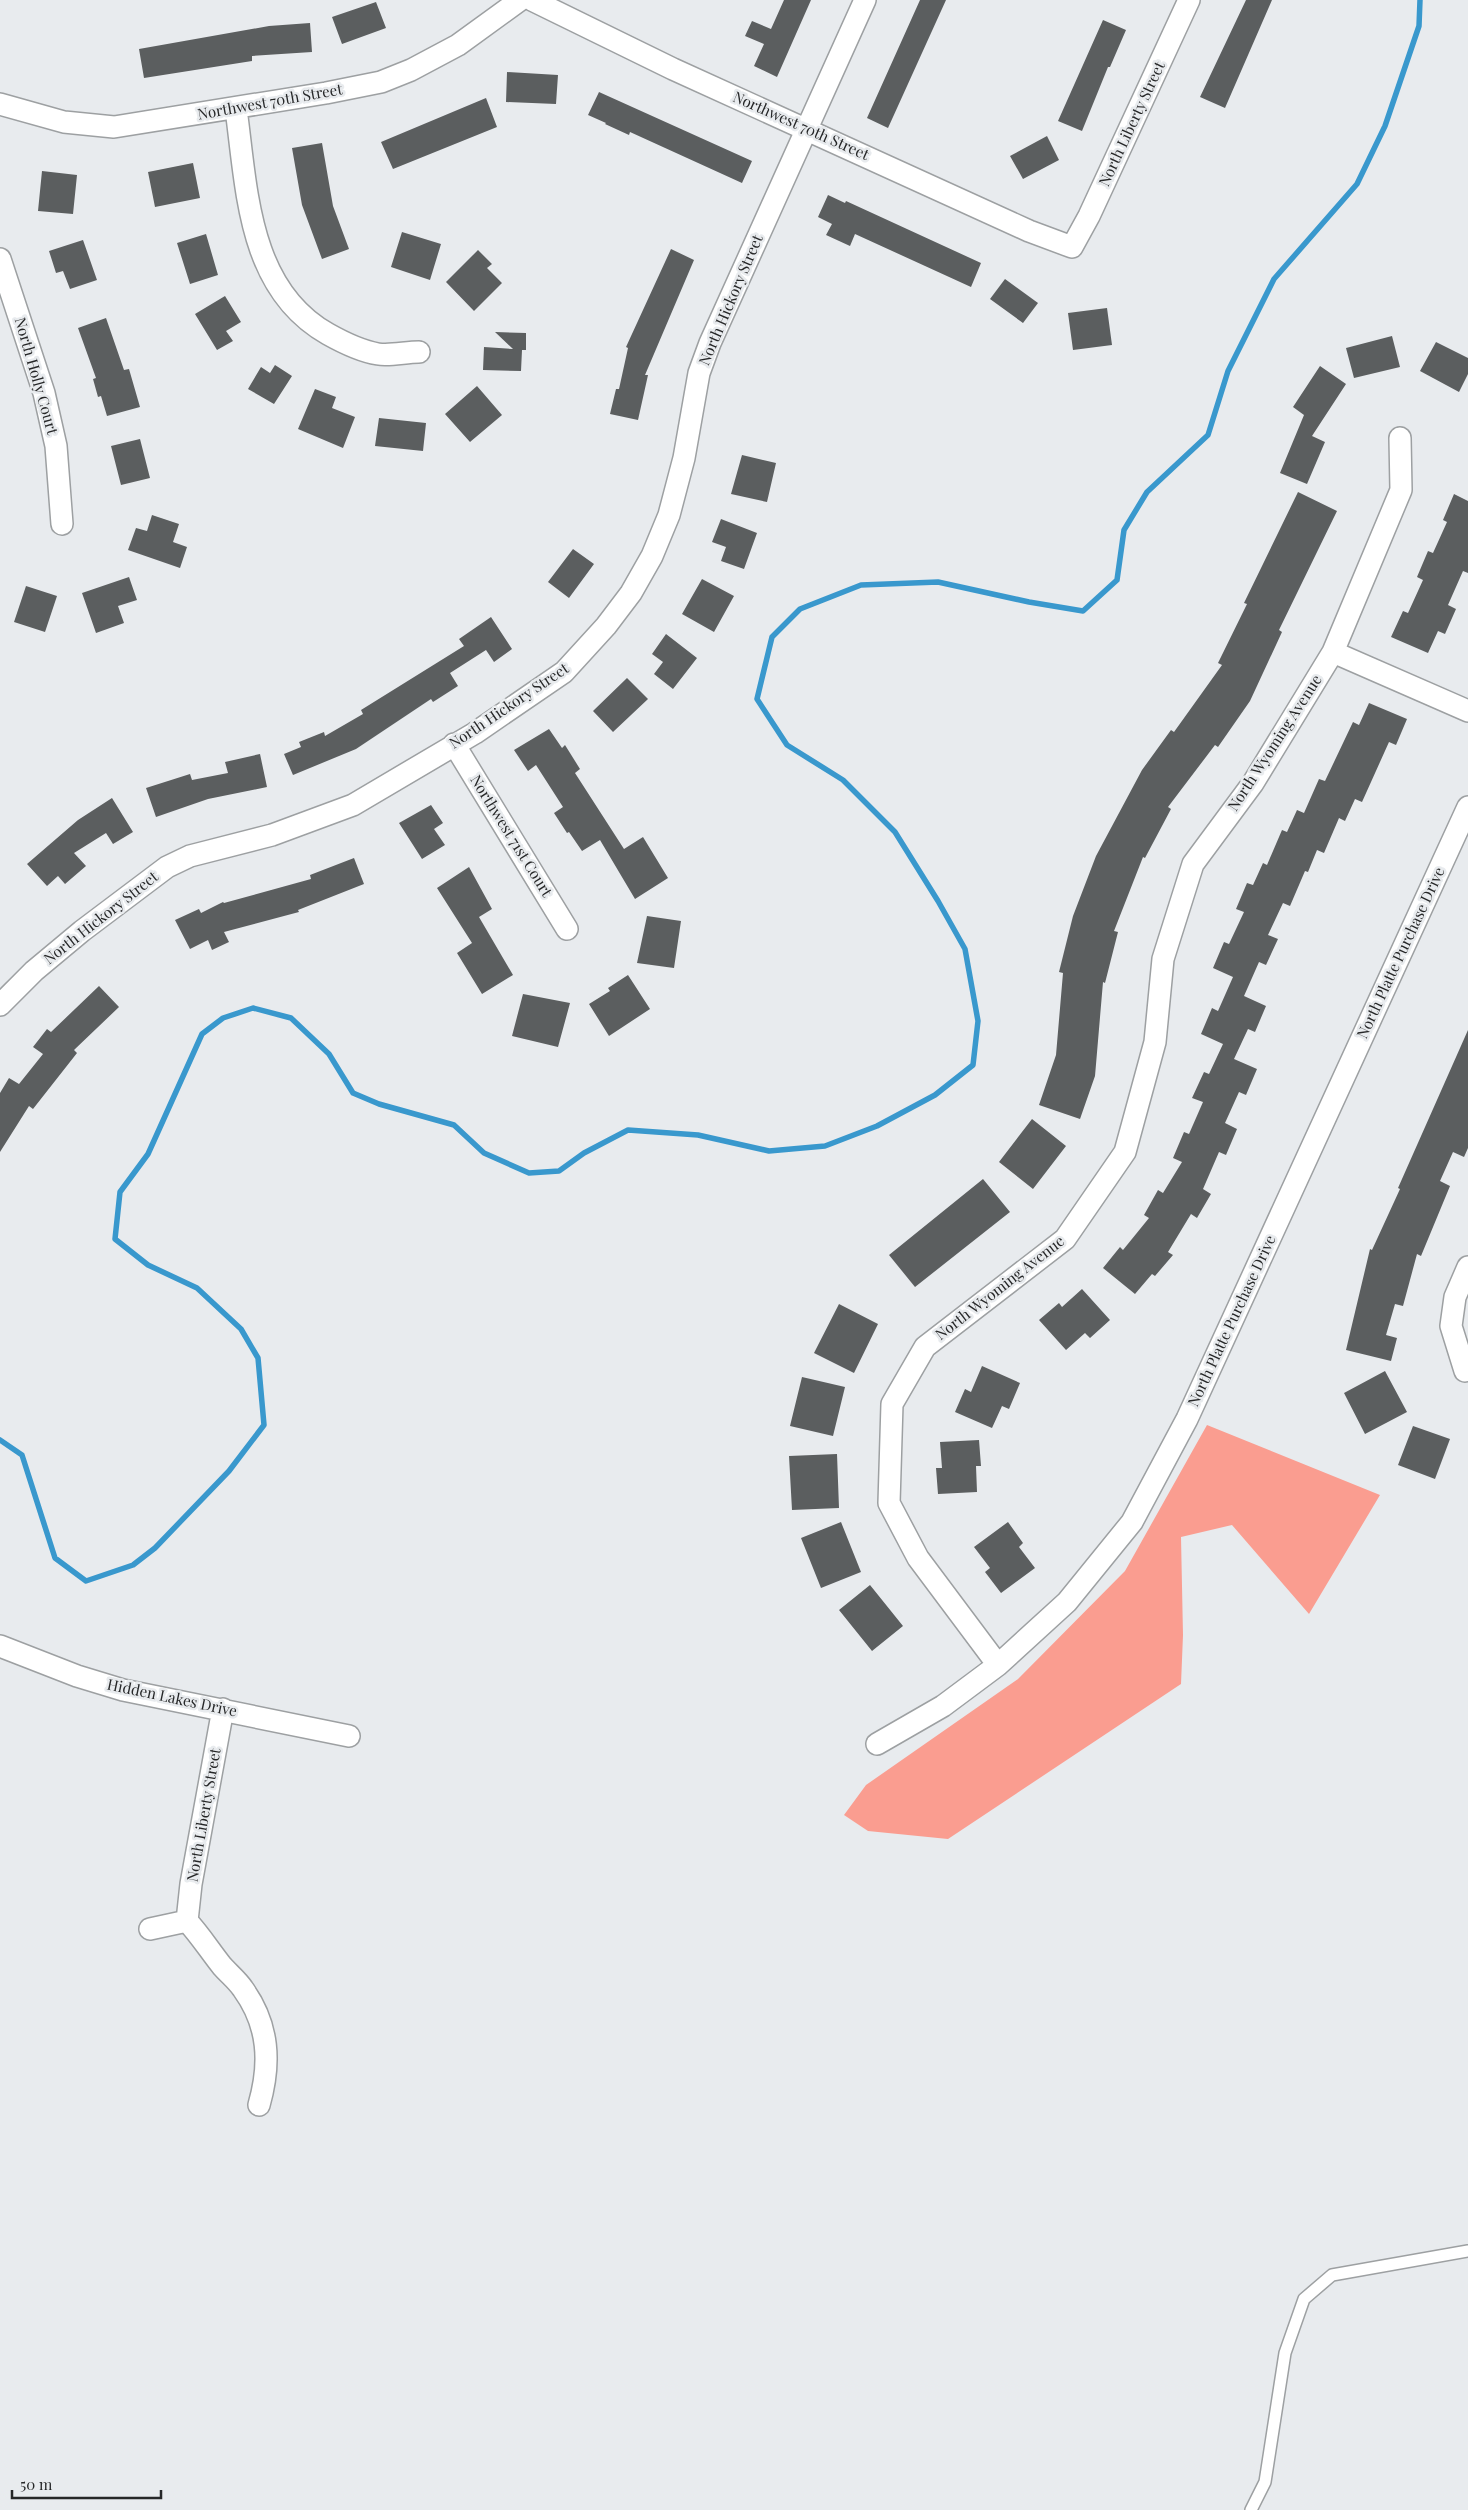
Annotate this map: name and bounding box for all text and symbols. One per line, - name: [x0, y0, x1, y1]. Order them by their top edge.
- street label: North Liberty Street: [1093, 57, 1169, 189]
- street label: Northwest 70th Street: [196, 78, 345, 124]
- street label: Northwest 70th Street: [730, 86, 873, 164]
- street label: North Hickory Street: [694, 231, 767, 368]
- street label: North Holly Court: [11, 315, 63, 437]
- street label: North Hickory Street: [445, 657, 573, 753]
- street label: North Wyoming Avenue: [1223, 670, 1326, 814]
- street label: Northwest 71st Court: [466, 771, 558, 901]
- street label: North Platte Purchase Drive: [1352, 864, 1449, 1042]
- street label: North Hickory Street: [39, 866, 162, 968]
- street label: North Wyoming Avenue: [931, 1230, 1068, 1344]
- street label: North Platte Purchase Drive: [1183, 1232, 1280, 1410]
- street label: Hidden Lakes Drive: [105, 1673, 239, 1721]
- street label: North Liberty Street: [181, 1746, 225, 1883]
- scale bar: [12, 2468, 161, 2500]
- text: 50 m: [20, 2474, 53, 2494]

